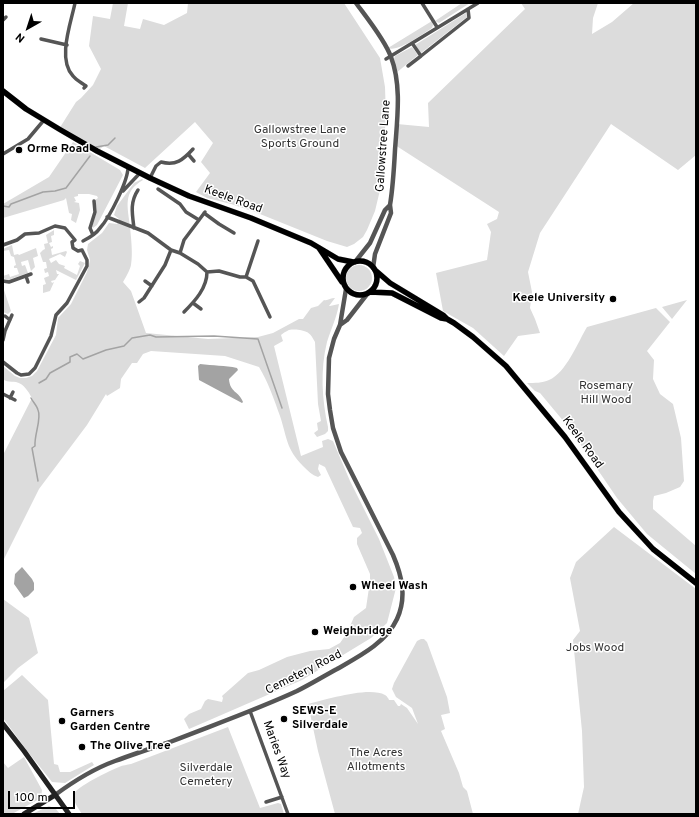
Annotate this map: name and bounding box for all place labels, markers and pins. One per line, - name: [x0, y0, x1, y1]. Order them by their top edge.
- place label: Orme Road: [27, 143, 89, 157]
- marker: Orme Road: [14, 145, 24, 155]
- place label: Keele University: [512, 292, 605, 306]
- marker: Keele University: [608, 294, 618, 304]
- place label: Wheel Wash: [361, 580, 428, 594]
- marker: Wheel Wash: [348, 582, 358, 592]
- place label: Weighbridge: [323, 625, 392, 639]
- marker: Weighbridge: [310, 627, 320, 637]
- place label: SEWS-E Silverdale: [292, 705, 348, 733]
- place label: Garners Garden Centre: [70, 707, 150, 735]
- marker: SEWS-E Silverdale: [279, 714, 289, 724]
- marker: Garners Garden Centre: [57, 716, 67, 726]
- place label: The Olive Tree: [90, 740, 171, 754]
- marker: The Olive Tree: [77, 742, 87, 752]

